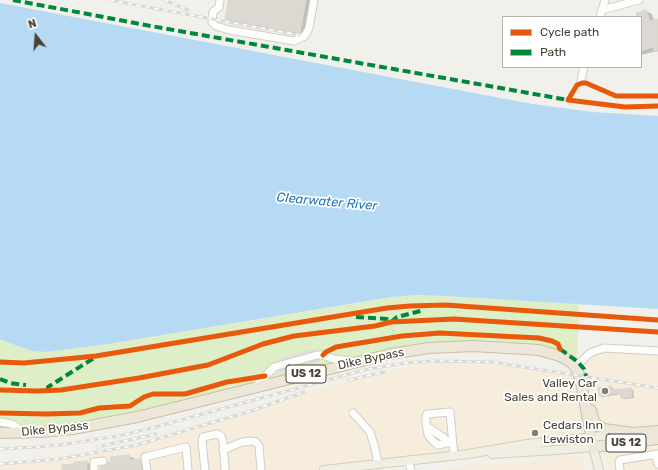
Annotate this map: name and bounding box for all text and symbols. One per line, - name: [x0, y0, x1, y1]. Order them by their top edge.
- north arrow: [16, 16, 56, 56]
- legend: [502, 16, 642, 68]
- text: N: [27, 17, 38, 31]
- text: Cycle path: [540, 25, 599, 39]
- text: Path: [540, 45, 566, 59]
- water label: Clearwater River: [276, 190, 378, 214]
- street label: Dike Bypass: [337, 345, 405, 373]
- road number: US 12: [286, 365, 326, 383]
- place label: Valley Car Sales and Rental: [504, 377, 597, 405]
- marker: Valley Car Sales and Rental: [600, 386, 610, 396]
- street label: Dike Bypass: [21, 418, 89, 440]
- place label: Cedars Inn Lewiston: [543, 419, 603, 447]
- marker: Cedars Inn Lewiston: [530, 428, 540, 438]
- road number: US 12: [606, 434, 646, 452]

